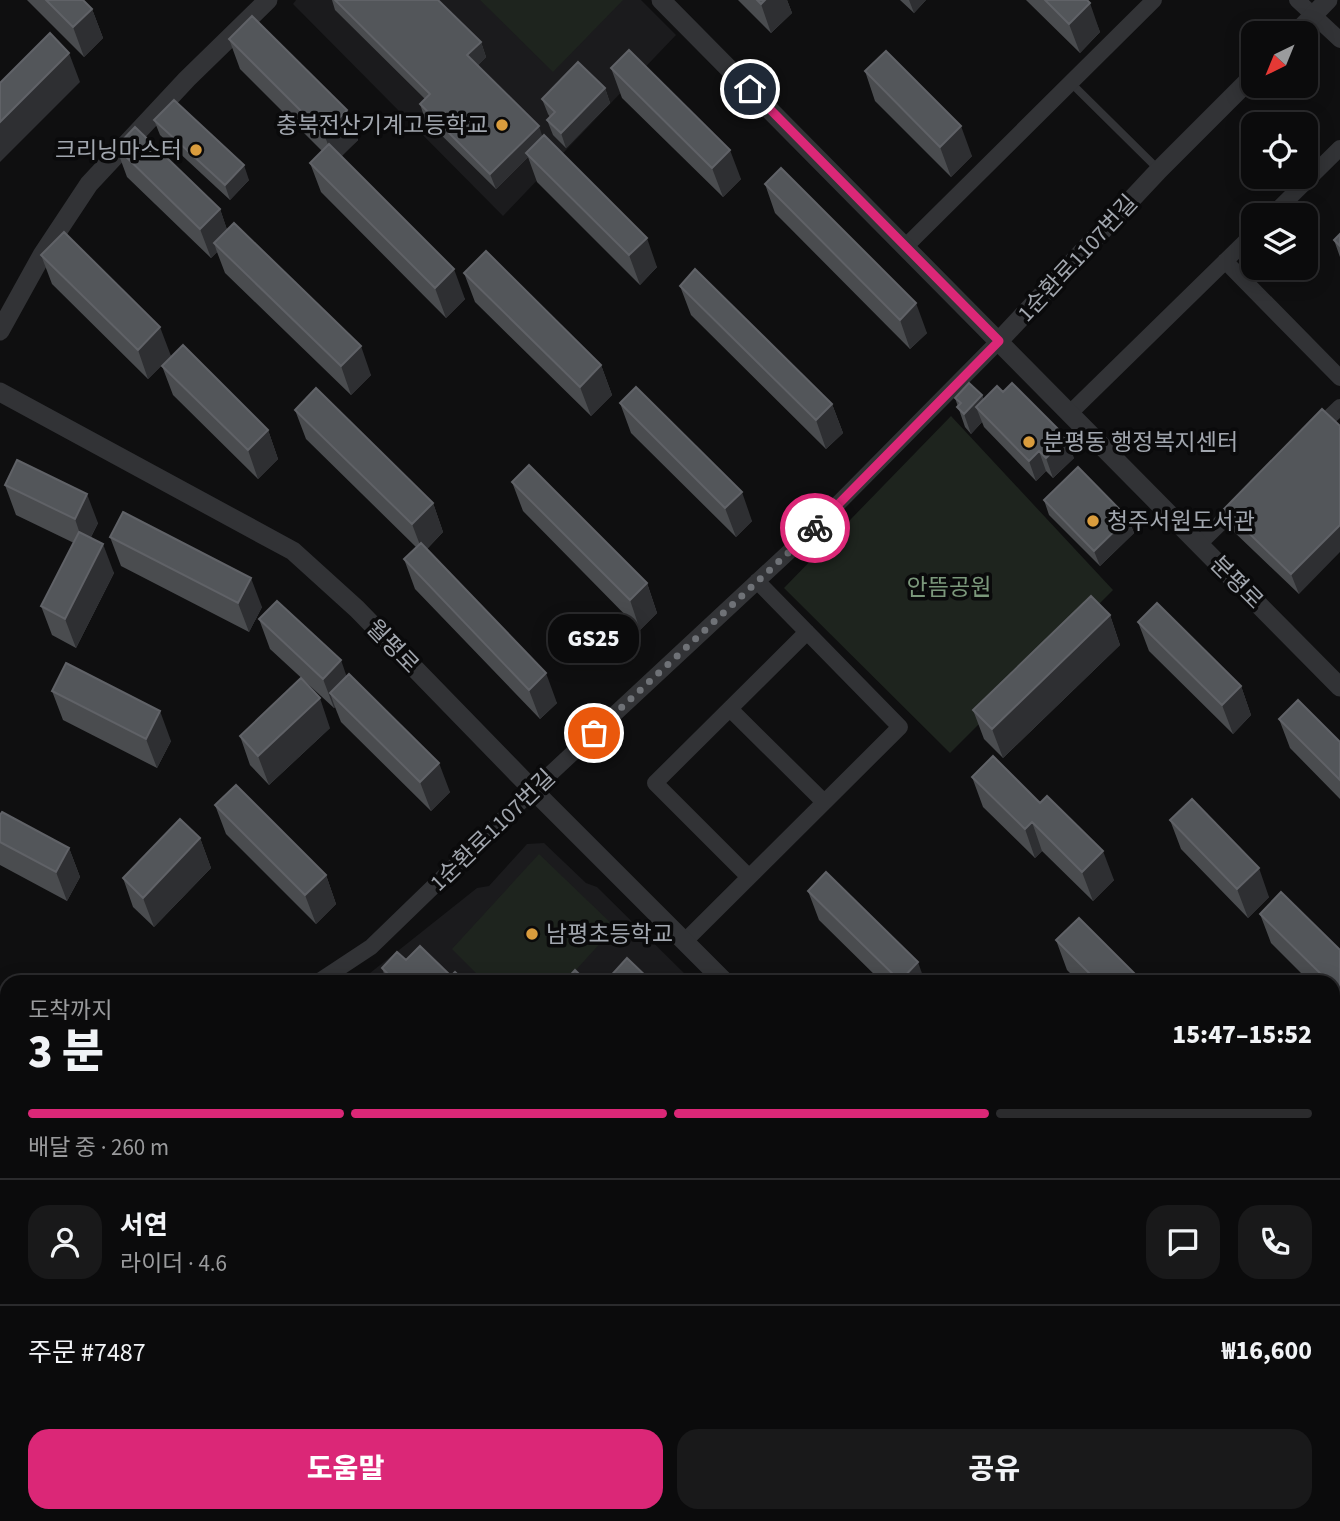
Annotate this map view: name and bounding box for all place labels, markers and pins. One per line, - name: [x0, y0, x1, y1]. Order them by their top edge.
- pin: [720, 59, 780, 119]
- place label: 충북전산기계고등학교: [276, 109, 488, 142]
- marker: 충북전산기계고등학교: [494, 117, 510, 133]
- place label: 크리닝마스터: [55, 134, 182, 167]
- marker: 크리닝마스터: [188, 142, 204, 158]
- place label: 분평동 행정복지센터: [1043, 426, 1238, 459]
- marker: 분평동 행정복지센터: [1021, 434, 1037, 450]
- place label: 청주서원도서관: [1107, 505, 1255, 538]
- marker: 청주서원도서관: [1085, 513, 1101, 529]
- callout: GS25: [548, 614, 640, 663]
- pin: [564, 703, 624, 763]
- place label: 남평초등학교: [546, 918, 673, 951]
- marker: 남평초등학교: [524, 926, 540, 942]

